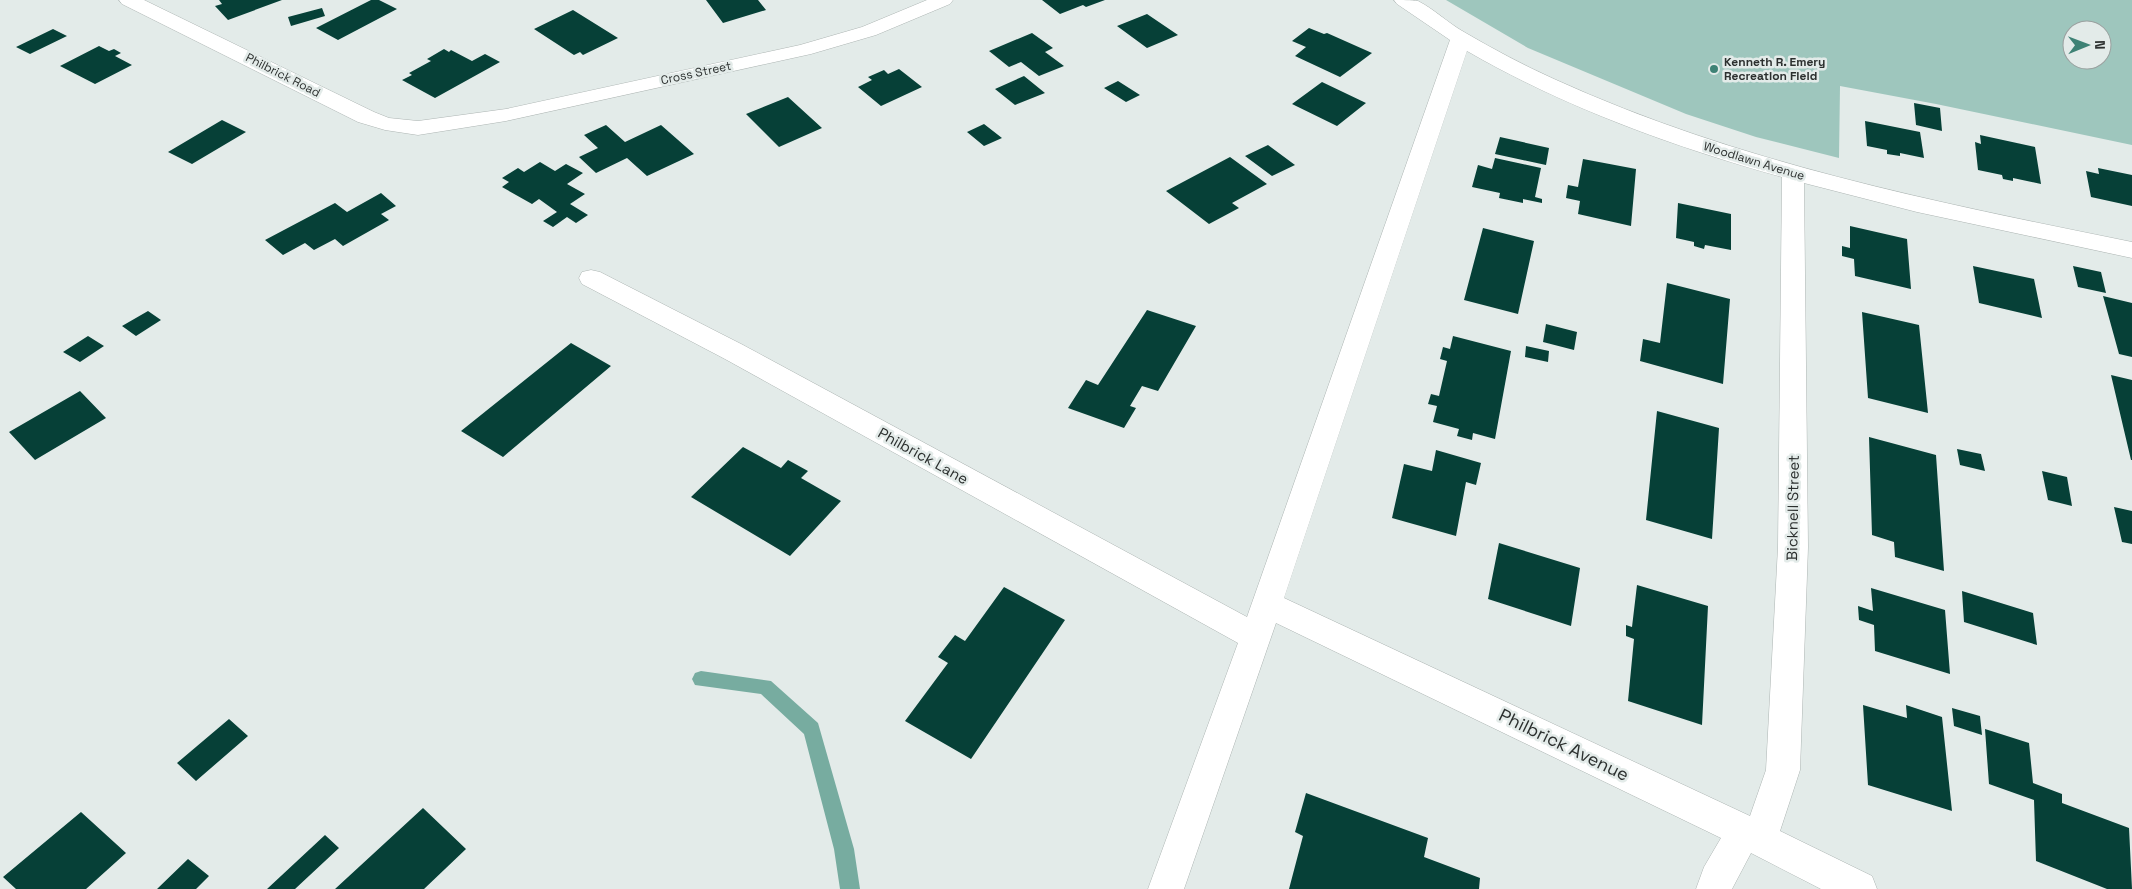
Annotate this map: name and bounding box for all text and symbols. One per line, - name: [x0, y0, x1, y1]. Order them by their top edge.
- north arrow: [2062, 20, 2112, 70]
- text: N: [2091, 40, 2109, 50]
- street label: Philbrick Road: [243, 49, 323, 101]
- place label: Kenneth R. Emery Recreation Field: [1724, 54, 1826, 84]
- street label: Cross Street: [659, 58, 733, 88]
- marker: Kenneth R. Emery Recreation Field: [1708, 63, 1720, 75]
- street label: Woodlawn Avenue: [1702, 138, 1806, 184]
- street label: Philbrick Lane: [875, 423, 972, 488]
- street label: Bicknell Street: [1782, 455, 1803, 561]
- street label: Philbrick Avenue: [1495, 703, 1633, 786]

